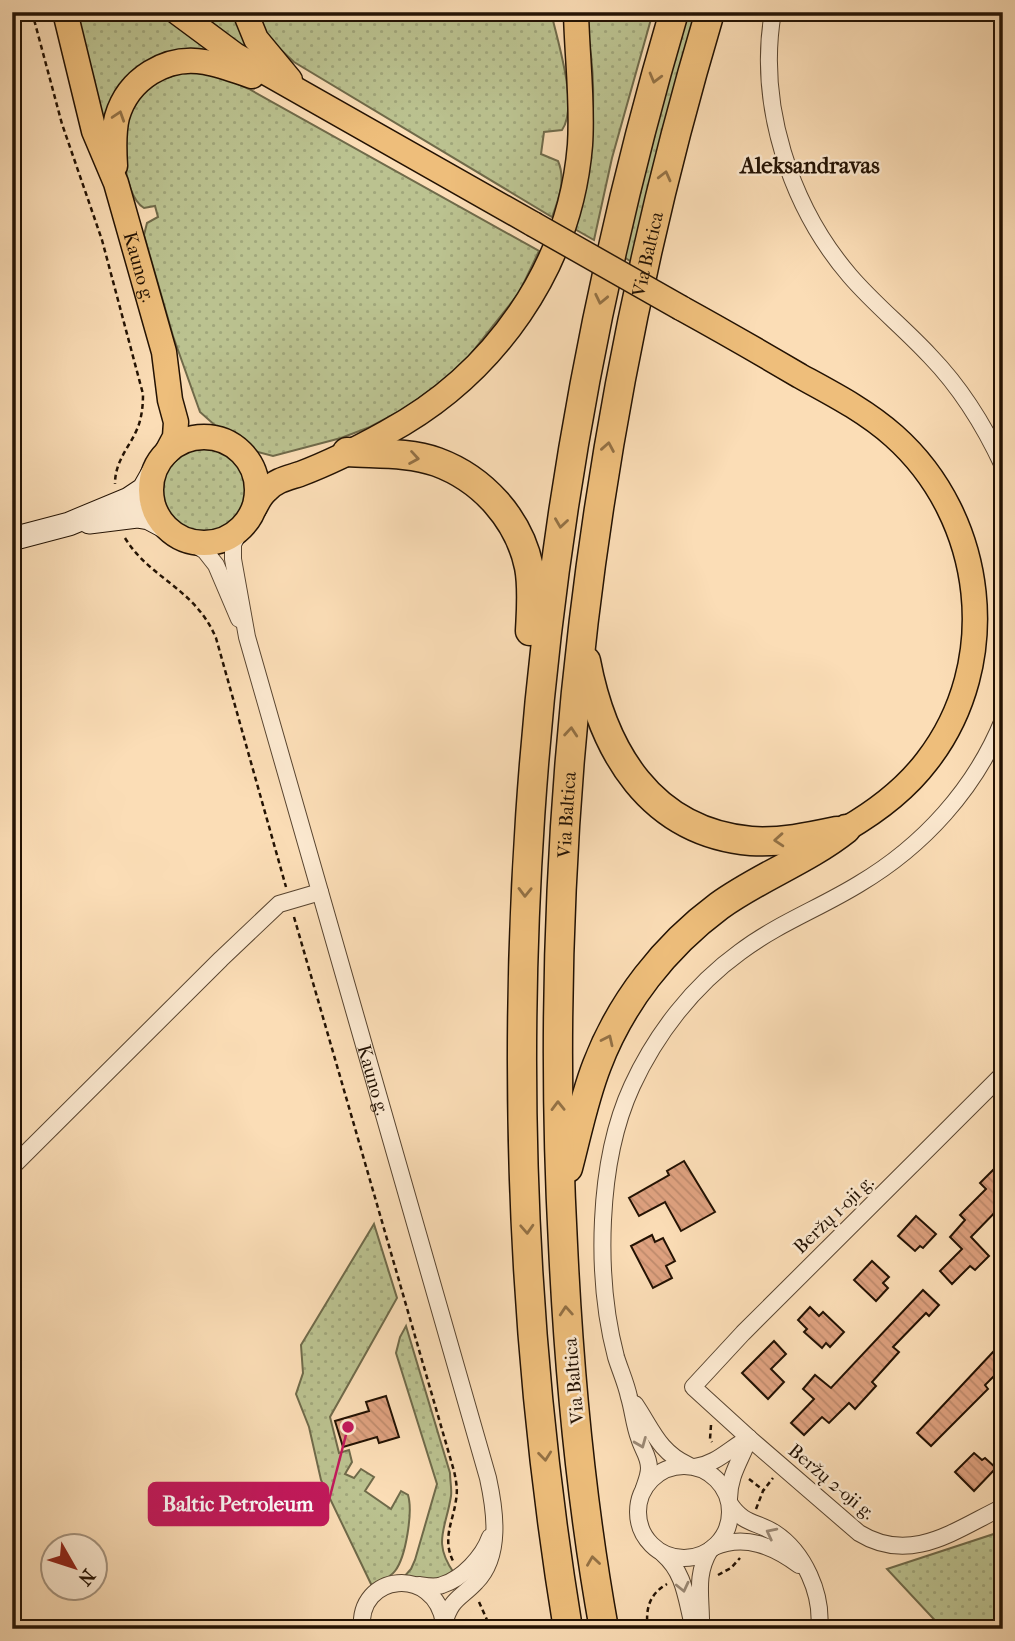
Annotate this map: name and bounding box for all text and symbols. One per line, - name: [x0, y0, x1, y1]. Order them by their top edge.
- one-way arrow: [649, 72, 663, 84]
- one-way arrow: [110, 110, 125, 122]
- district label: Aleksandravas: [738, 152, 880, 179]
- one-way arrow: [657, 170, 671, 182]
- street label: Via Baltica: [628, 209, 668, 300]
- street label: Kauno g.: [118, 229, 159, 305]
- one-way arrow: [594, 293, 609, 305]
- one-way arrow: [600, 441, 615, 452]
- one-way arrow: [409, 450, 420, 465]
- one-way arrow: [554, 517, 569, 529]
- one-way arrow: [563, 726, 578, 737]
- street label: Via Baltica: [553, 771, 581, 860]
- one-way arrow: [773, 832, 784, 847]
- one-way arrow: [518, 887, 533, 898]
- one-way arrow: [600, 1035, 614, 1047]
- street label: Kauno g.: [352, 1042, 393, 1118]
- one-way arrow: [550, 1101, 565, 1112]
- street label: Beržų 1-oji g.: [789, 1171, 878, 1258]
- one-way arrow: [519, 1224, 534, 1235]
- one-way arrow: [559, 1305, 574, 1316]
- street label: Via Baltica: [559, 1337, 589, 1426]
- one-way arrow: [633, 1436, 647, 1448]
- street label: Beržų 2-oji g.: [784, 1439, 879, 1524]
- one-way arrow: [537, 1450, 552, 1462]
- callout: Baltic Petroleum: [149, 1483, 328, 1525]
- text: Baltic Petroleum: [162, 1492, 314, 1516]
- one-way arrow: [766, 1527, 778, 1541]
- north arrow: [38, 1532, 108, 1602]
- one-way arrow: [586, 1555, 601, 1567]
- text: N: [73, 1565, 100, 1590]
- one-way arrow: [675, 1581, 689, 1593]

